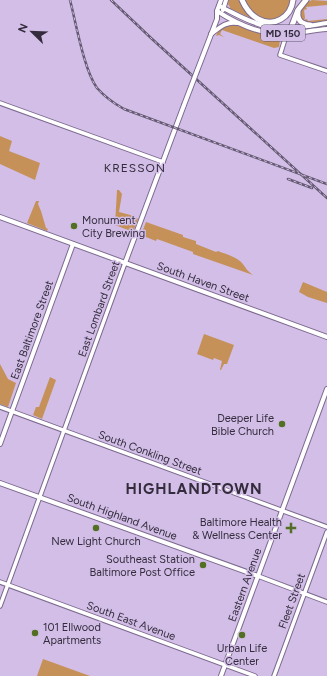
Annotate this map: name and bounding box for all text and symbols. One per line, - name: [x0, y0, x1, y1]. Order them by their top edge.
- north arrow: [12, 12, 52, 52]
- text: N: [16, 22, 31, 35]
- road number: MD 150: [261, 25, 305, 41]
- district label: KRESSON: [104, 161, 166, 175]
- place label: Monument City Brewing: [82, 214, 145, 240]
- marker: Monument City Brewing: [69, 221, 79, 231]
- street label: East Lombard Street: [76, 259, 122, 359]
- street label: South Haven Street: [155, 259, 251, 305]
- street label: East Baltimore Street: [8, 279, 56, 381]
- place label: Deeper Life Bible Church: [211, 412, 274, 438]
- marker: Deeper Life Bible Church: [277, 419, 287, 429]
- street label: South Conkling Street: [96, 428, 204, 478]
- district label: HIGHLANDTOWN: [125, 480, 263, 498]
- street label: South Highland Avenue: [65, 491, 179, 543]
- place label: Baltimore Health & Wellness Center: [192, 516, 282, 542]
- marker: Baltimore Health & Wellness Center: [285, 522, 297, 534]
- marker: New Light Church: [91, 523, 101, 533]
- place label: New Light Church: [51, 535, 141, 548]
- street label: Eastern Avenue: [226, 547, 264, 623]
- place label: Southeast Station Baltimore Post Office: [90, 553, 195, 579]
- marker: Southeast Station Baltimore Post Office: [198, 560, 208, 570]
- street label: Fleet Street: [276, 571, 308, 631]
- street label: South East Avenue: [85, 599, 177, 643]
- place label: 101 Ellwood Apartments: [43, 621, 101, 647]
- marker: 101 Ellwood Apartments: [30, 628, 40, 638]
- marker: Urban Life Center: [237, 630, 247, 640]
- place label: Urban Life Center: [217, 642, 267, 668]

